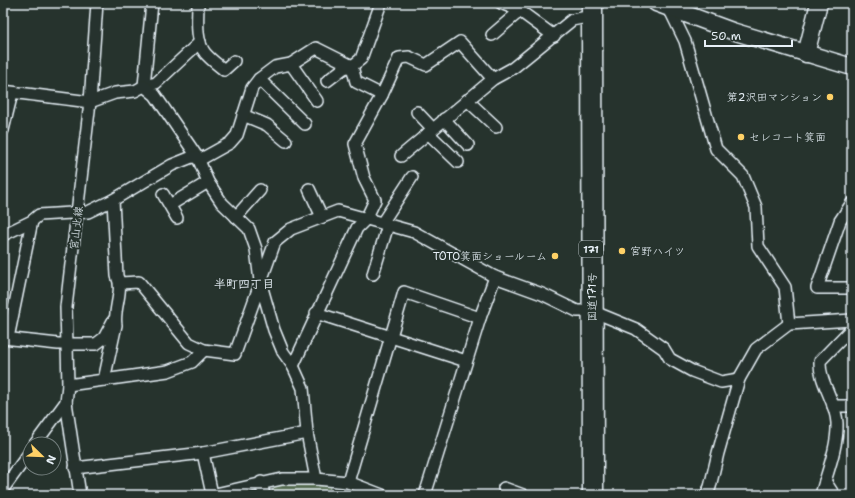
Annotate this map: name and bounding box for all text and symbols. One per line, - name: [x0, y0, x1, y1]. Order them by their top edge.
- scale bar: [705, 22, 792, 48]
- text: 50 m: [711, 28, 741, 44]
- place label: 第2沢田マンション: [727, 90, 822, 105]
- marker: 第2沢田マンション: [825, 92, 835, 102]
- place label: セレコート箕面: [749, 130, 826, 145]
- marker: セレコート箕面: [736, 132, 746, 142]
- street label: 宮山北線: [66, 205, 87, 251]
- road number: 171: [579, 241, 603, 257]
- place label: 宮野ハイツ: [630, 244, 685, 259]
- marker: 宮野ハイツ: [617, 246, 627, 256]
- place label: TOTO箕面ショールーム: [433, 249, 547, 264]
- marker: TOTO箕面ショールーム: [550, 251, 560, 261]
- street label: 国道171号: [585, 273, 600, 321]
- district label: 半町四丁目: [214, 276, 274, 292]
- north arrow: [22, 436, 62, 476]
- text: N: [42, 453, 59, 467]

